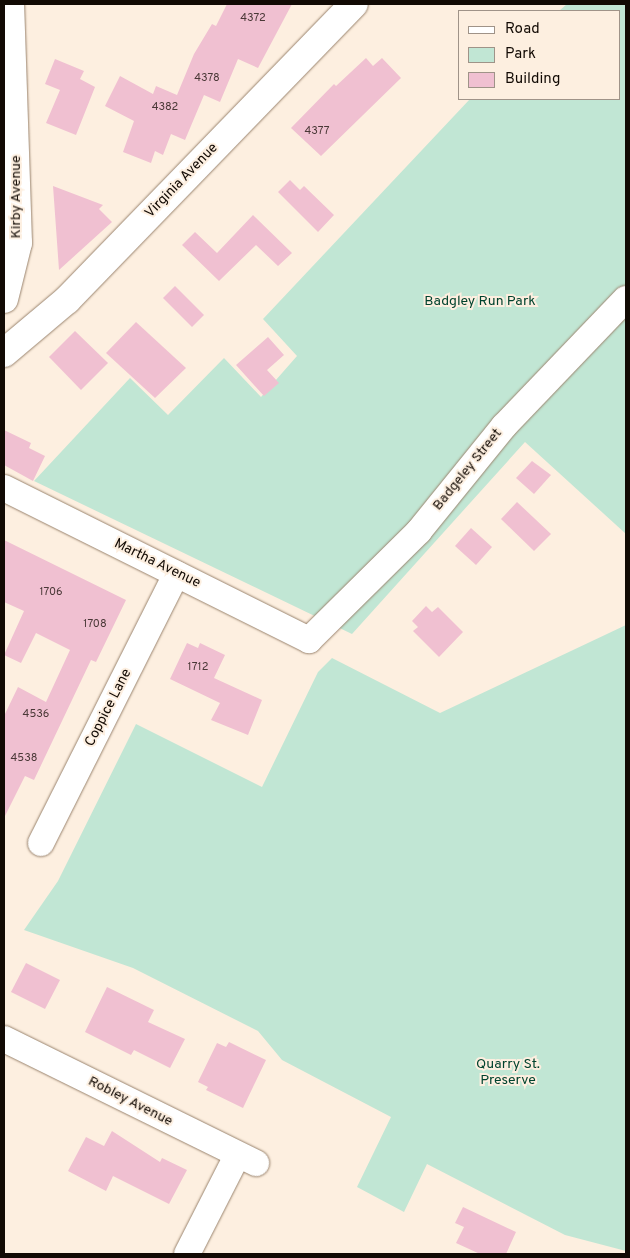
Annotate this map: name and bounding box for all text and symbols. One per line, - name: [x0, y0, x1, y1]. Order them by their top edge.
- legend: [458, 10, 620, 100]
- house number: 4372: [240, 11, 266, 25]
- text: Road: [505, 20, 540, 39]
- text: Park: [505, 45, 536, 64]
- text: Building: [505, 70, 560, 89]
- house number: 4378: [194, 71, 220, 85]
- house number: 4382: [152, 100, 178, 114]
- house number: 4377: [304, 124, 330, 138]
- street label: Virginia Avenue: [142, 140, 222, 222]
- street label: Kirby Avenue: [9, 155, 25, 239]
- park label: Badgley Run Park: [424, 294, 536, 310]
- street label: Badgeley Street: [430, 426, 506, 514]
- street label: Martha Avenue: [111, 536, 203, 592]
- house number: 1706: [39, 585, 63, 599]
- house number: 1708: [83, 617, 107, 631]
- house number: 1712: [188, 660, 208, 674]
- street label: Coppice Lane: [82, 666, 136, 750]
- house number: 4536: [23, 707, 49, 721]
- house number: 4538: [10, 751, 38, 765]
- park label: Quarry St. Preserve: [476, 1057, 540, 1090]
- street label: Robley Avenue: [85, 1073, 175, 1131]

